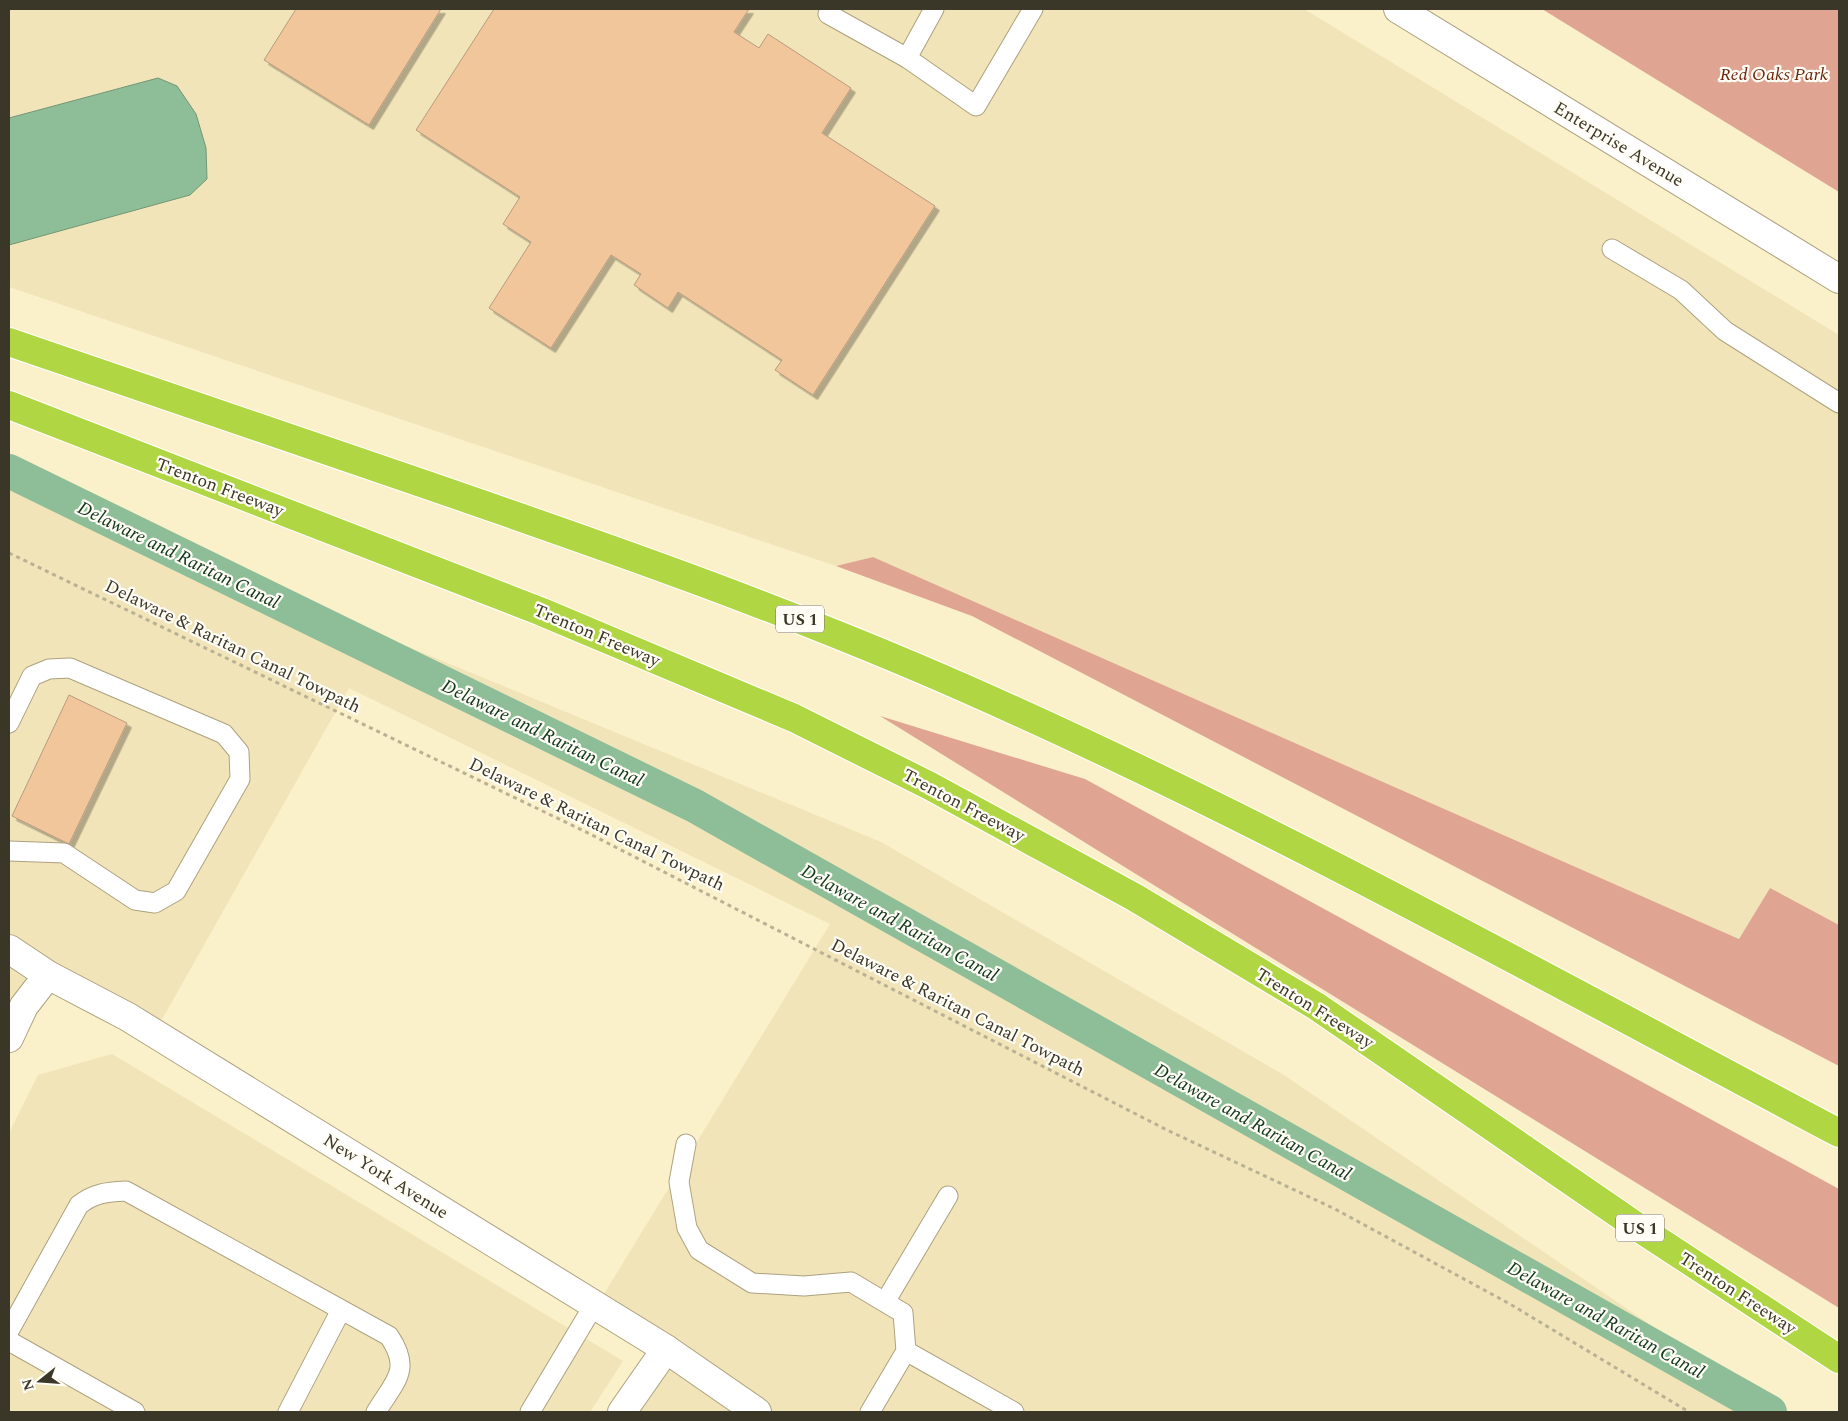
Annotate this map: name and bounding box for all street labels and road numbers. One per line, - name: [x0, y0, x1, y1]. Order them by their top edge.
- street label: Enterprise Avenue: [1548, 95, 1689, 194]
- street label: Trenton Freeway: [152, 451, 289, 525]
- street label: Delaware & Raritan Canal Towpath: [100, 573, 365, 720]
- street label: Trenton Freeway: [529, 597, 665, 675]
- road number: US 1: [776, 606, 824, 632]
- street label: Delaware & Raritan Canal Towpath: [464, 751, 729, 898]
- street label: Trenton Freeway: [898, 762, 1031, 850]
- street label: Delaware & Raritan Canal Towpath: [826, 932, 1089, 1083]
- street label: Trenton Freeway: [1250, 961, 1380, 1056]
- street label: New York Avenue: [318, 1127, 454, 1226]
- road number: US 1: [1616, 1214, 1664, 1242]
- street label: Trenton Freeway: [1674, 1245, 1803, 1342]

